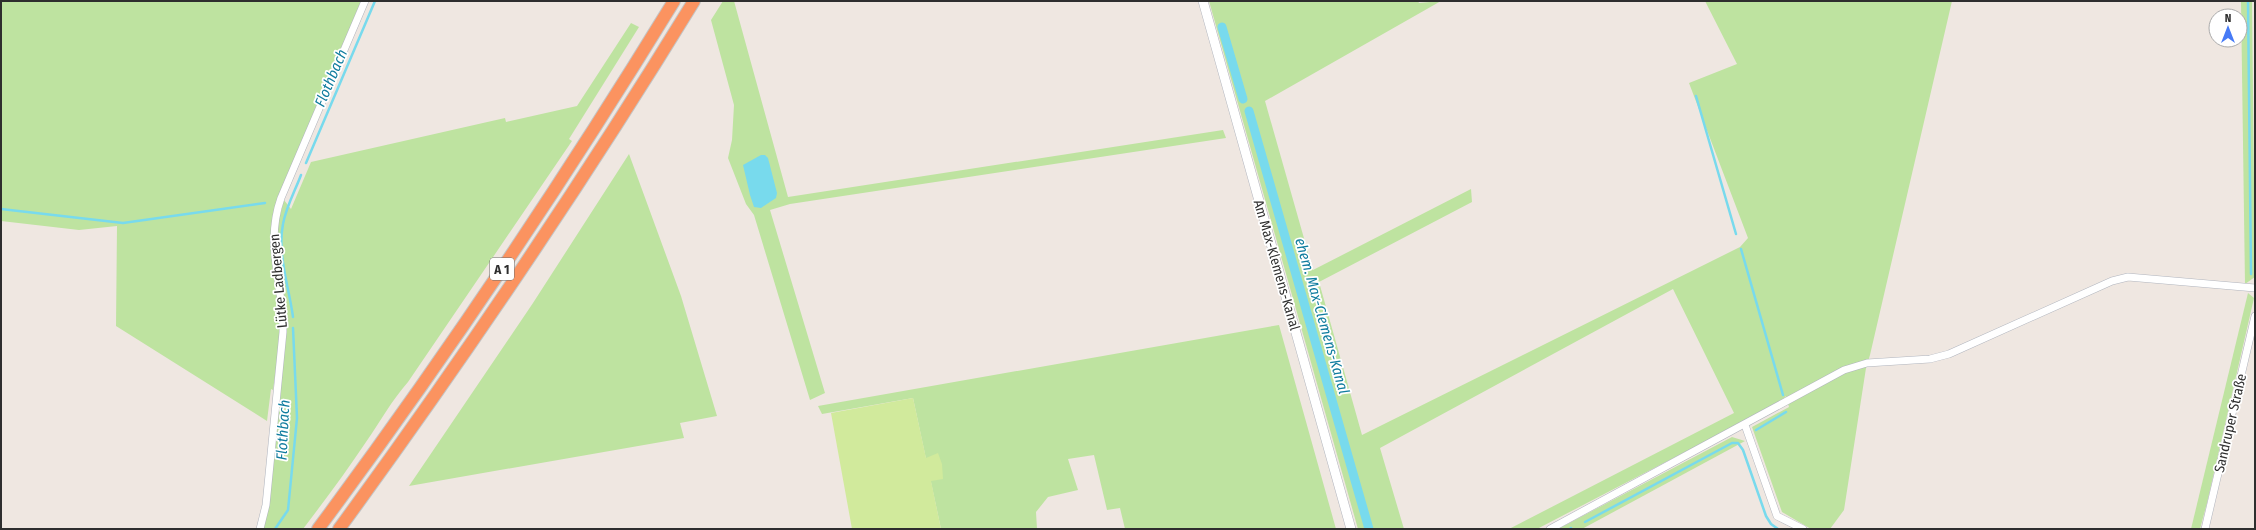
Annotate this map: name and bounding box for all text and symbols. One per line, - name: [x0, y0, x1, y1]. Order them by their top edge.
- north arrow: [2208, 8, 2248, 48]
- text: N: [2225, 12, 2231, 25]
- water label: Flothbach: [311, 47, 351, 109]
- street label: Am Max-Klemens-Kanal: [1250, 198, 1303, 333]
- street label: Lütke Ladbergen: [266, 233, 291, 329]
- water label: ehem. Max-Clemens-Kanal: [1291, 236, 1353, 396]
- road number: A 1: [490, 258, 514, 280]
- street label: Sandruper Straße: [2211, 372, 2250, 474]
- water label: Flothbach: [272, 399, 294, 461]

